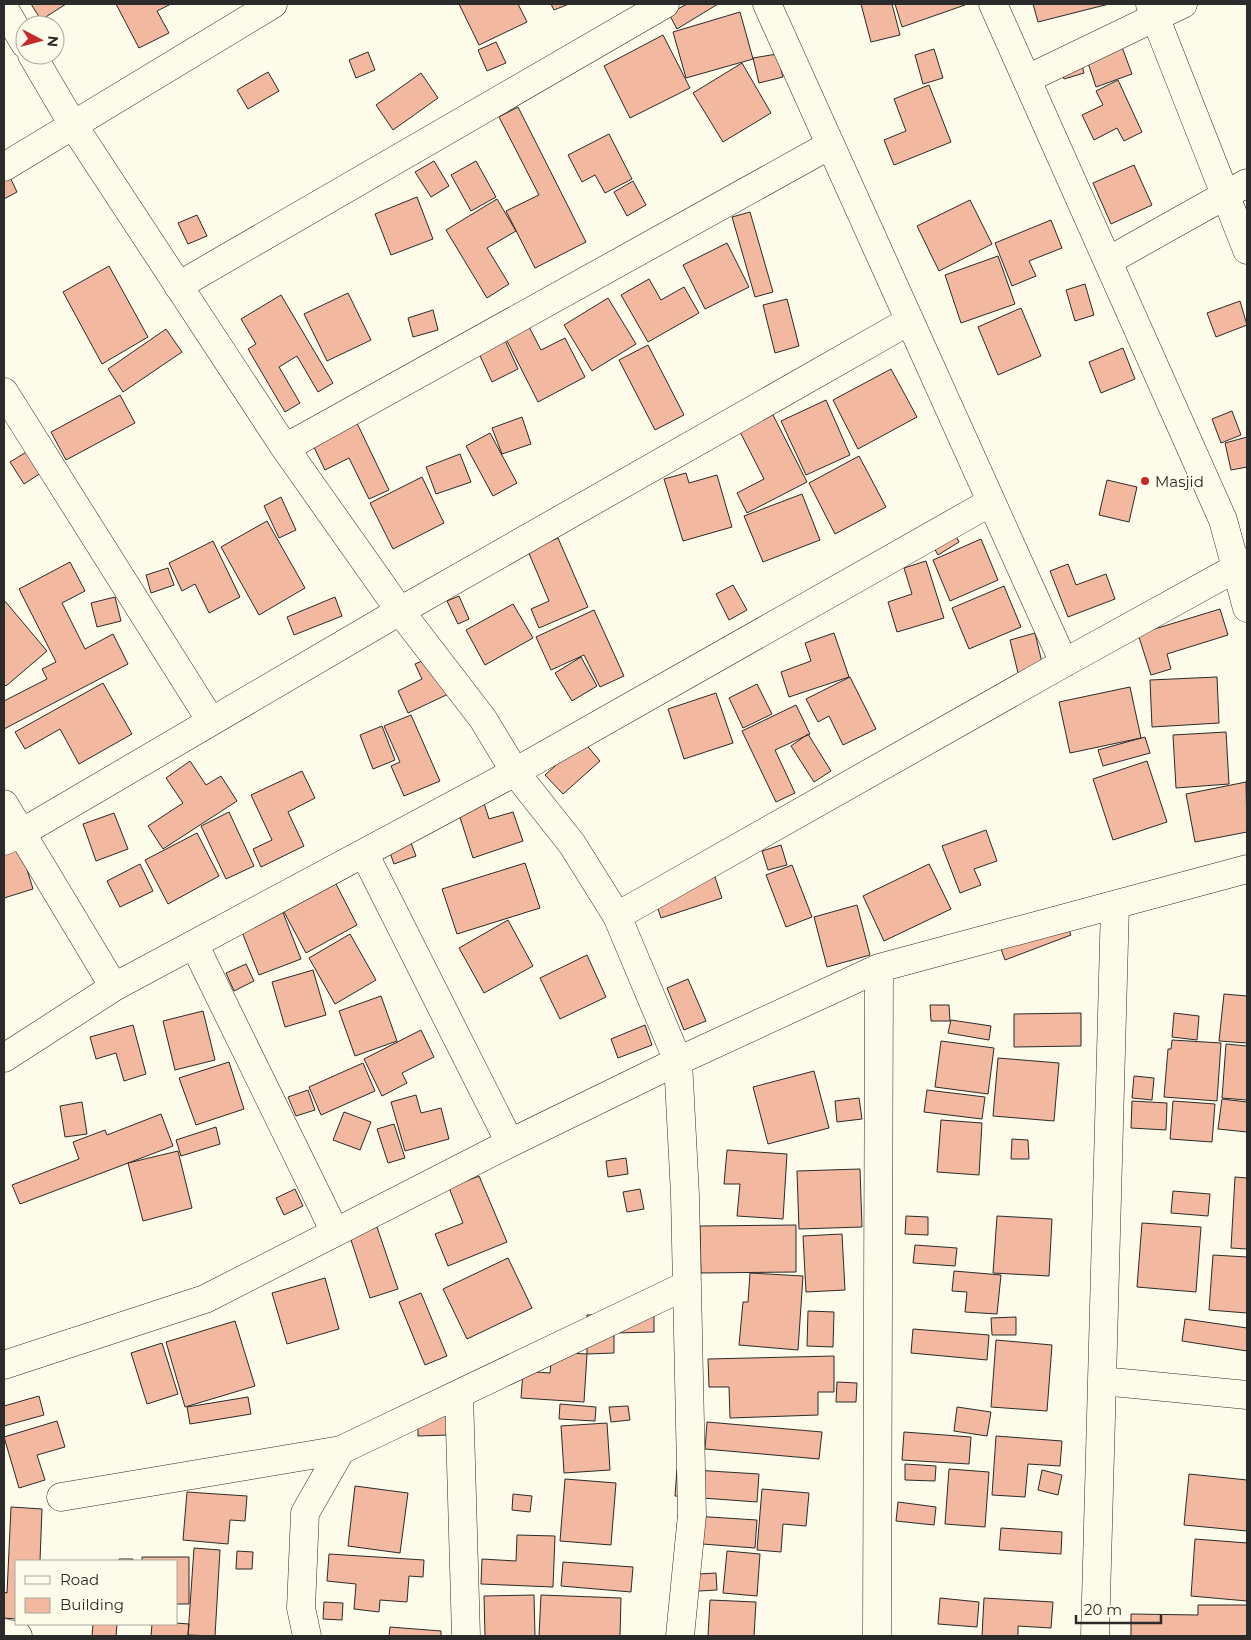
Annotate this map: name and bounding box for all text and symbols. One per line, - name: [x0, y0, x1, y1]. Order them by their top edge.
- north arrow: [15, 15, 65, 65]
- text: N: [43, 35, 62, 48]
- place label: Masjid: [1155, 472, 1204, 491]
- marker: Masjid: [1139, 475, 1151, 487]
- legend: [15, 1560, 178, 1625]
- text: Road: [60, 1570, 99, 1589]
- scale bar: [1076, 1592, 1161, 1624]
- text: Building: [60, 1595, 124, 1614]
- text: 20 m: [1084, 1600, 1122, 1619]

